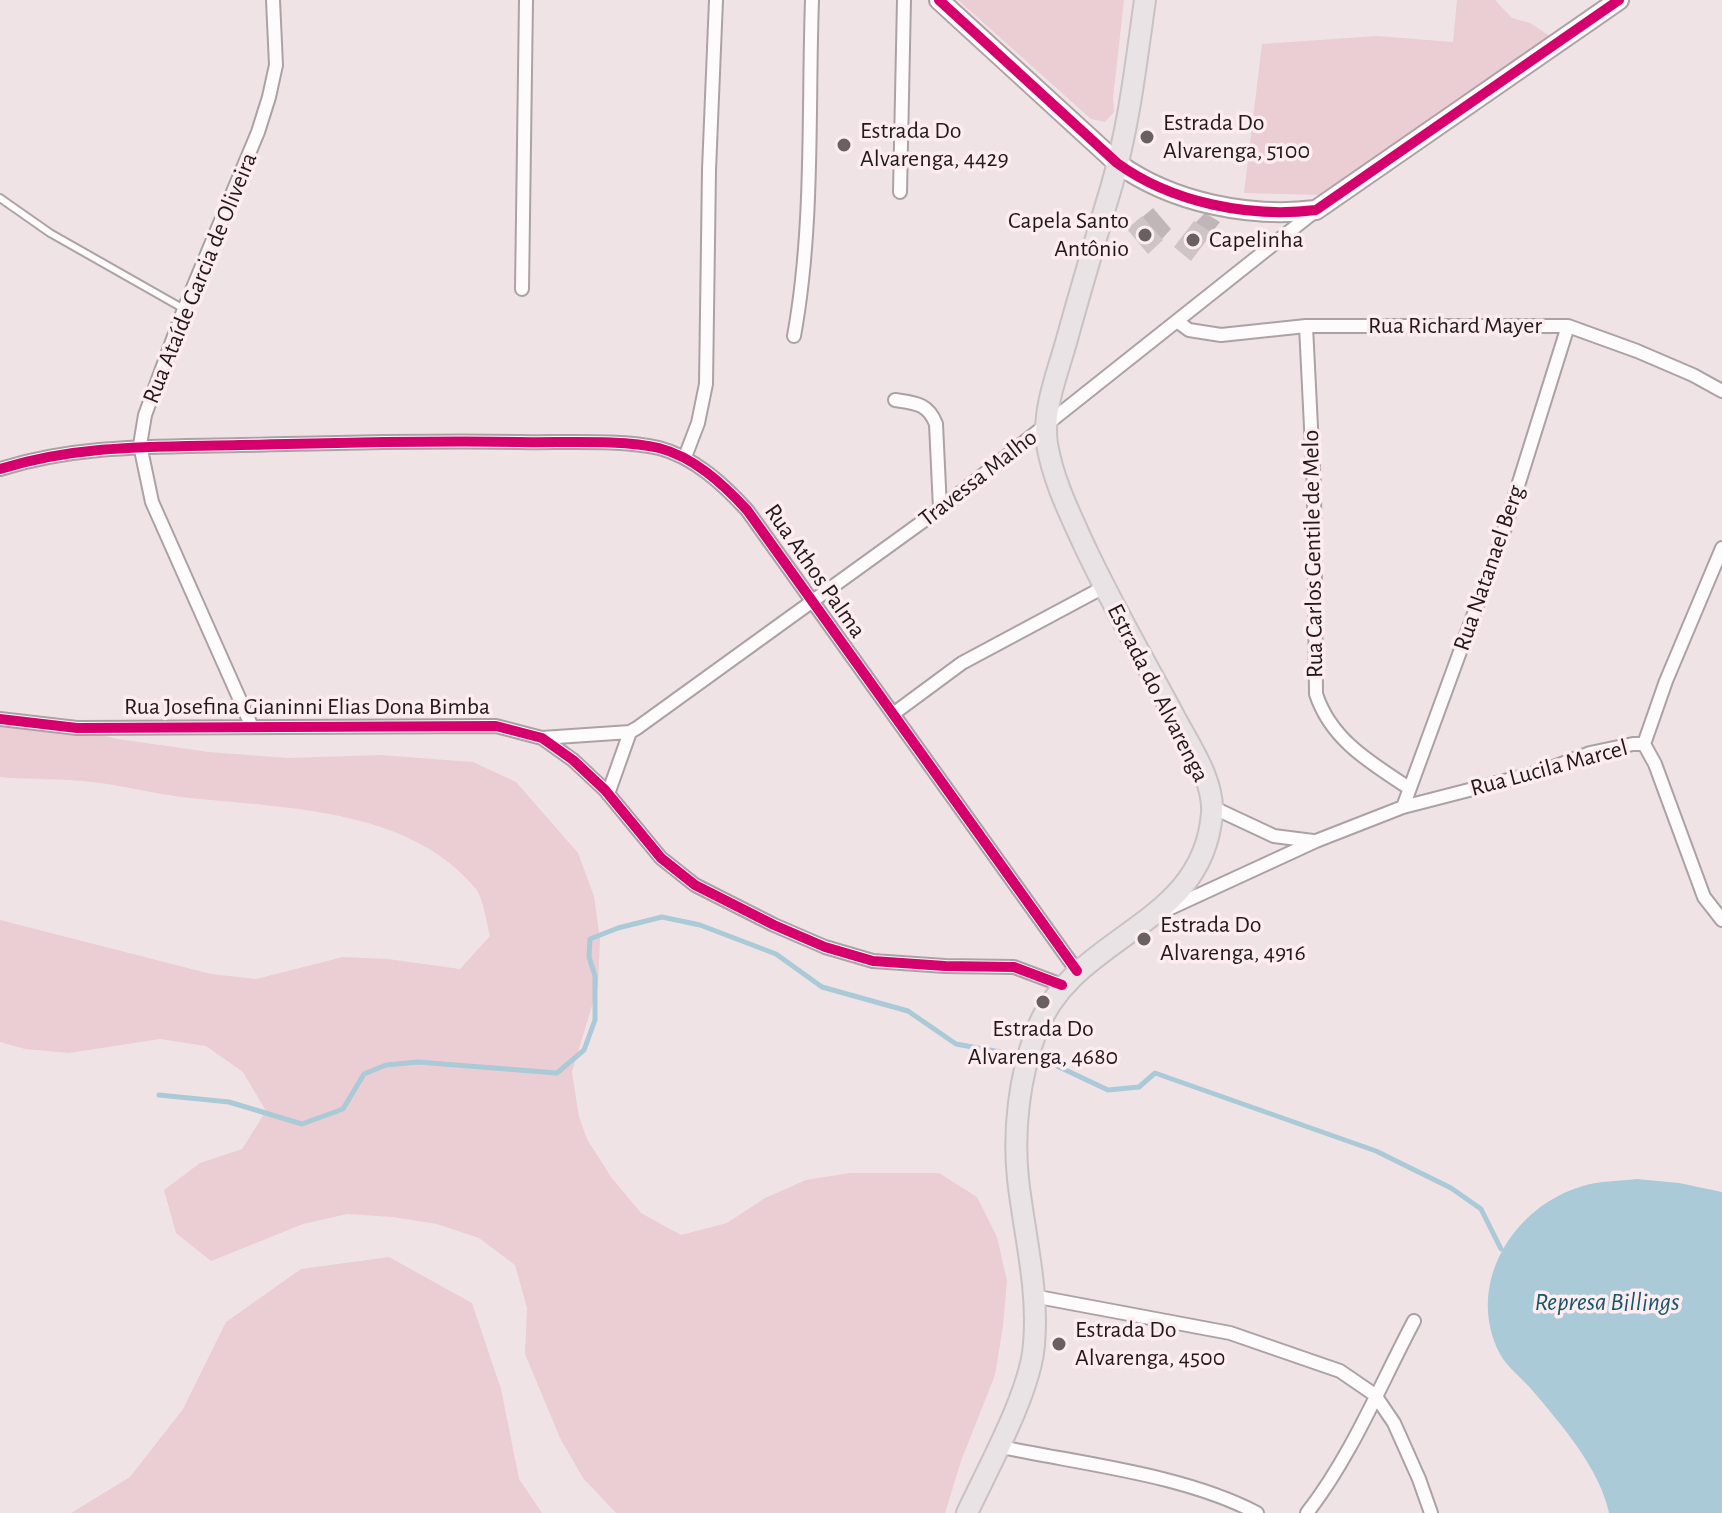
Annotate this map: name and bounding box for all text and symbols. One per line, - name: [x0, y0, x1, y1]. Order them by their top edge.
- place label: Estrada Do Alvarenga, 5100: [1163, 109, 1310, 165]
- place label: Estrada Do Alvarenga, 4429: [860, 117, 1009, 173]
- marker: Estrada Do Alvarenga, 5100: [1138, 128, 1156, 146]
- marker: Estrada Do Alvarenga, 4429: [835, 136, 853, 154]
- street label: Rua Ataíde Garcia de Oliveira: [136, 148, 264, 408]
- place label: Capela Santo Antônio: [1008, 207, 1129, 263]
- marker: Capela Santo Antônio: [1136, 226, 1154, 244]
- place label: Capelinha: [1209, 226, 1304, 254]
- marker: Capelinha: [1184, 231, 1202, 249]
- street label: Rua Richard Mayer: [1368, 312, 1542, 340]
- street label: Travessa Malho: [913, 423, 1043, 533]
- street label: Rua Carlos Gentile de Melo: [1296, 430, 1330, 678]
- street label: Rua Natanael Berg: [1447, 481, 1531, 655]
- street label: Rua Athos Palma: [758, 498, 872, 644]
- street label: Estrada do Alvarenga: [1101, 599, 1215, 787]
- street label: Rua Josefina Gianinni Elias Dona Bimba: [124, 693, 490, 721]
- street label: Rua Lucila Marcel: [1467, 733, 1631, 803]
- place label: Estrada Do Alvarenga, 4916: [1160, 911, 1306, 967]
- marker: Estrada Do Alvarenga, 4916: [1135, 930, 1153, 948]
- marker: Estrada Do Alvarenga, 4680: [1034, 993, 1052, 1011]
- place label: Estrada Do Alvarenga, 4680: [968, 1015, 1118, 1071]
- water label: Represa Billings: [1534, 1286, 1680, 1318]
- place label: Estrada Do Alvarenga, 4500: [1075, 1316, 1225, 1372]
- marker: Estrada Do Alvarenga, 4500: [1050, 1335, 1068, 1353]

